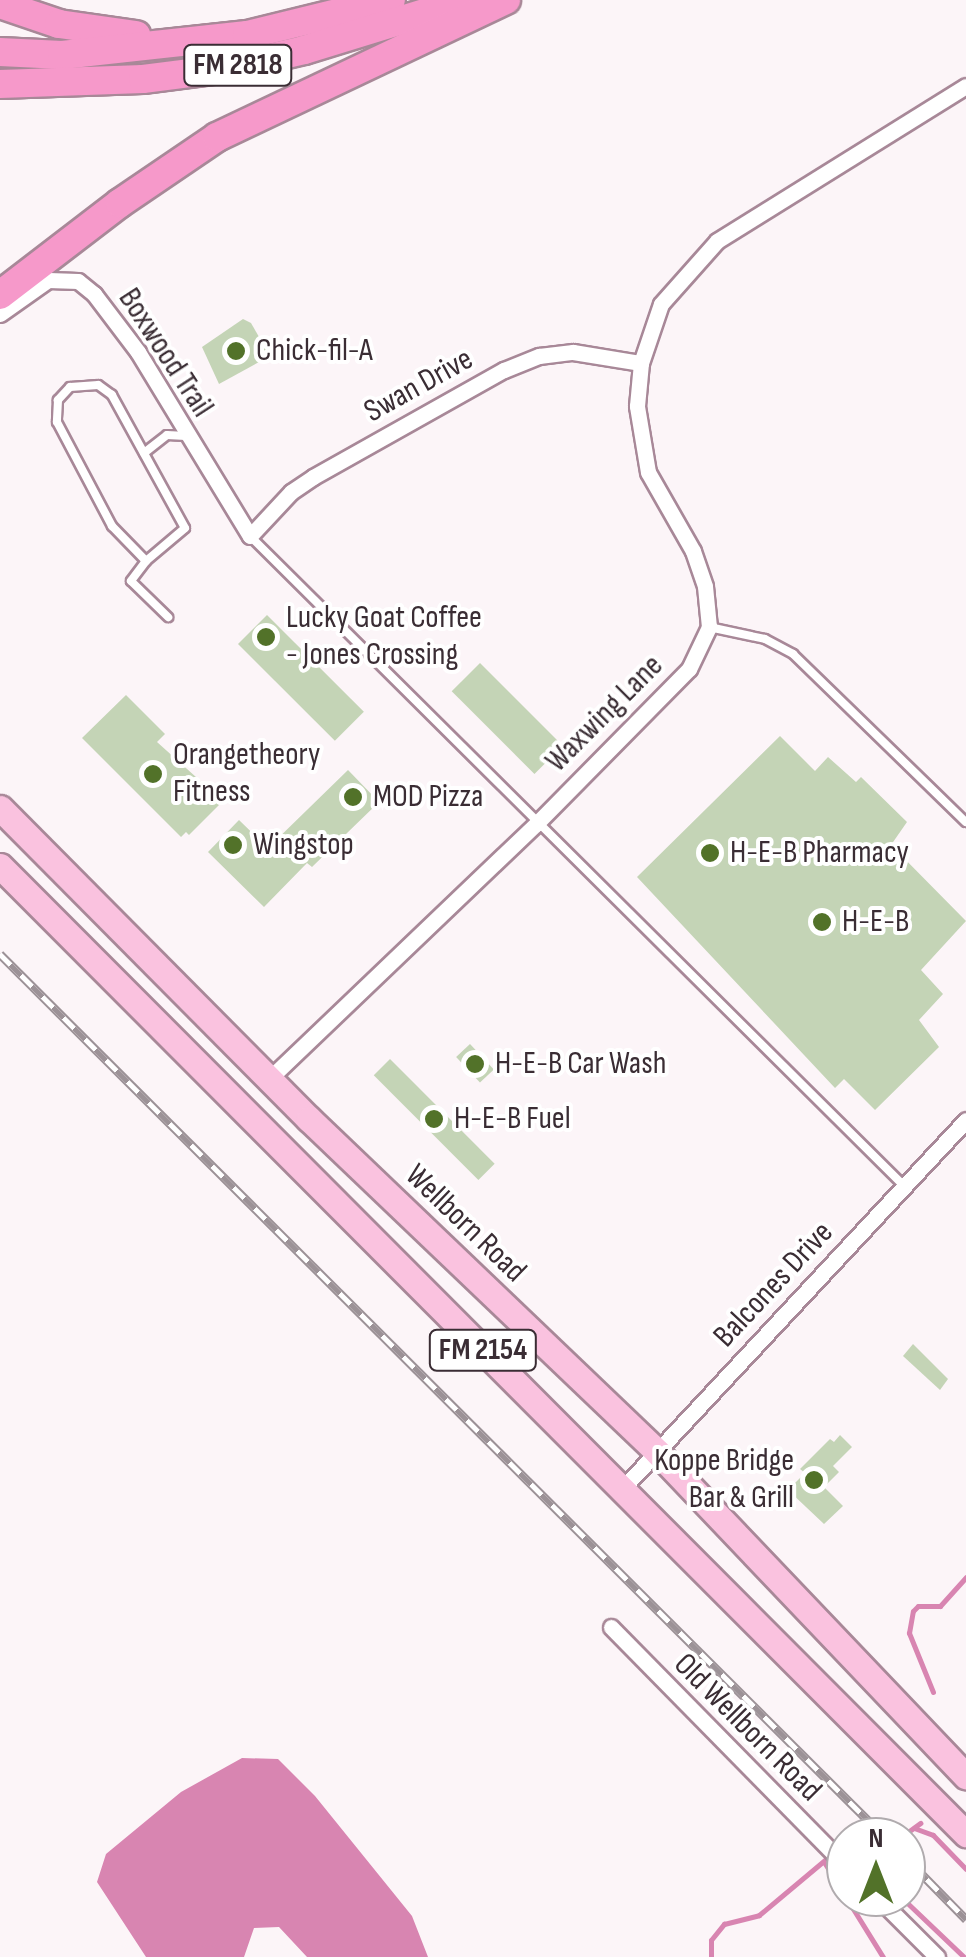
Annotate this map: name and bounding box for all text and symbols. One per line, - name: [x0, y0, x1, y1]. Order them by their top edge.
- road number: FM 2818: [183, 40, 293, 90]
- street label: Boxwood Trail: [109, 281, 221, 425]
- place label: Chick-fil-A: [256, 332, 373, 370]
- marker: Chick-fil-A: [225, 340, 247, 362]
- street label: Swan Drive: [358, 341, 480, 431]
- place label: Lucky Goat Coffee - Jones Crossing: [286, 600, 482, 675]
- marker: Lucky Goat Coffee - Jones Crossing: [255, 626, 277, 648]
- street label: Waxwing Lane: [538, 647, 672, 781]
- place label: Orangetheory Fitness: [173, 737, 320, 812]
- marker: Orangetheory Fitness: [142, 763, 164, 785]
- place label: MOD Pizza: [373, 778, 483, 816]
- marker: MOD Pizza: [342, 786, 364, 808]
- place label: Wingstop: [253, 826, 354, 864]
- marker: Wingstop: [222, 834, 244, 856]
- place label: H-E-B Pharmacy: [730, 834, 909, 872]
- marker: H-E-B Pharmacy: [699, 842, 721, 864]
- place label: H-E-B: [842, 903, 909, 941]
- marker: H-E-B: [811, 911, 833, 933]
- place label: H-E-B Car Wash: [495, 1045, 666, 1083]
- marker: H-E-B Car Wash: [464, 1053, 486, 1075]
- place label: H-E-B Fuel: [454, 1100, 571, 1138]
- marker: H-E-B Fuel: [423, 1108, 445, 1130]
- street label: Wellborn Road: [397, 1157, 533, 1291]
- street label: Balcones Drive: [706, 1214, 842, 1356]
- road number: FM 2154: [428, 1325, 538, 1375]
- place label: Koppe Bridge Bar & Grill: [654, 1443, 794, 1518]
- marker: Koppe Bridge Bar & Grill: [803, 1469, 825, 1491]
- street label: Old Wellborn Road: [665, 1646, 829, 1810]
- north arrow: [826, 1817, 926, 1917]
- text: N: [869, 1822, 883, 1855]

